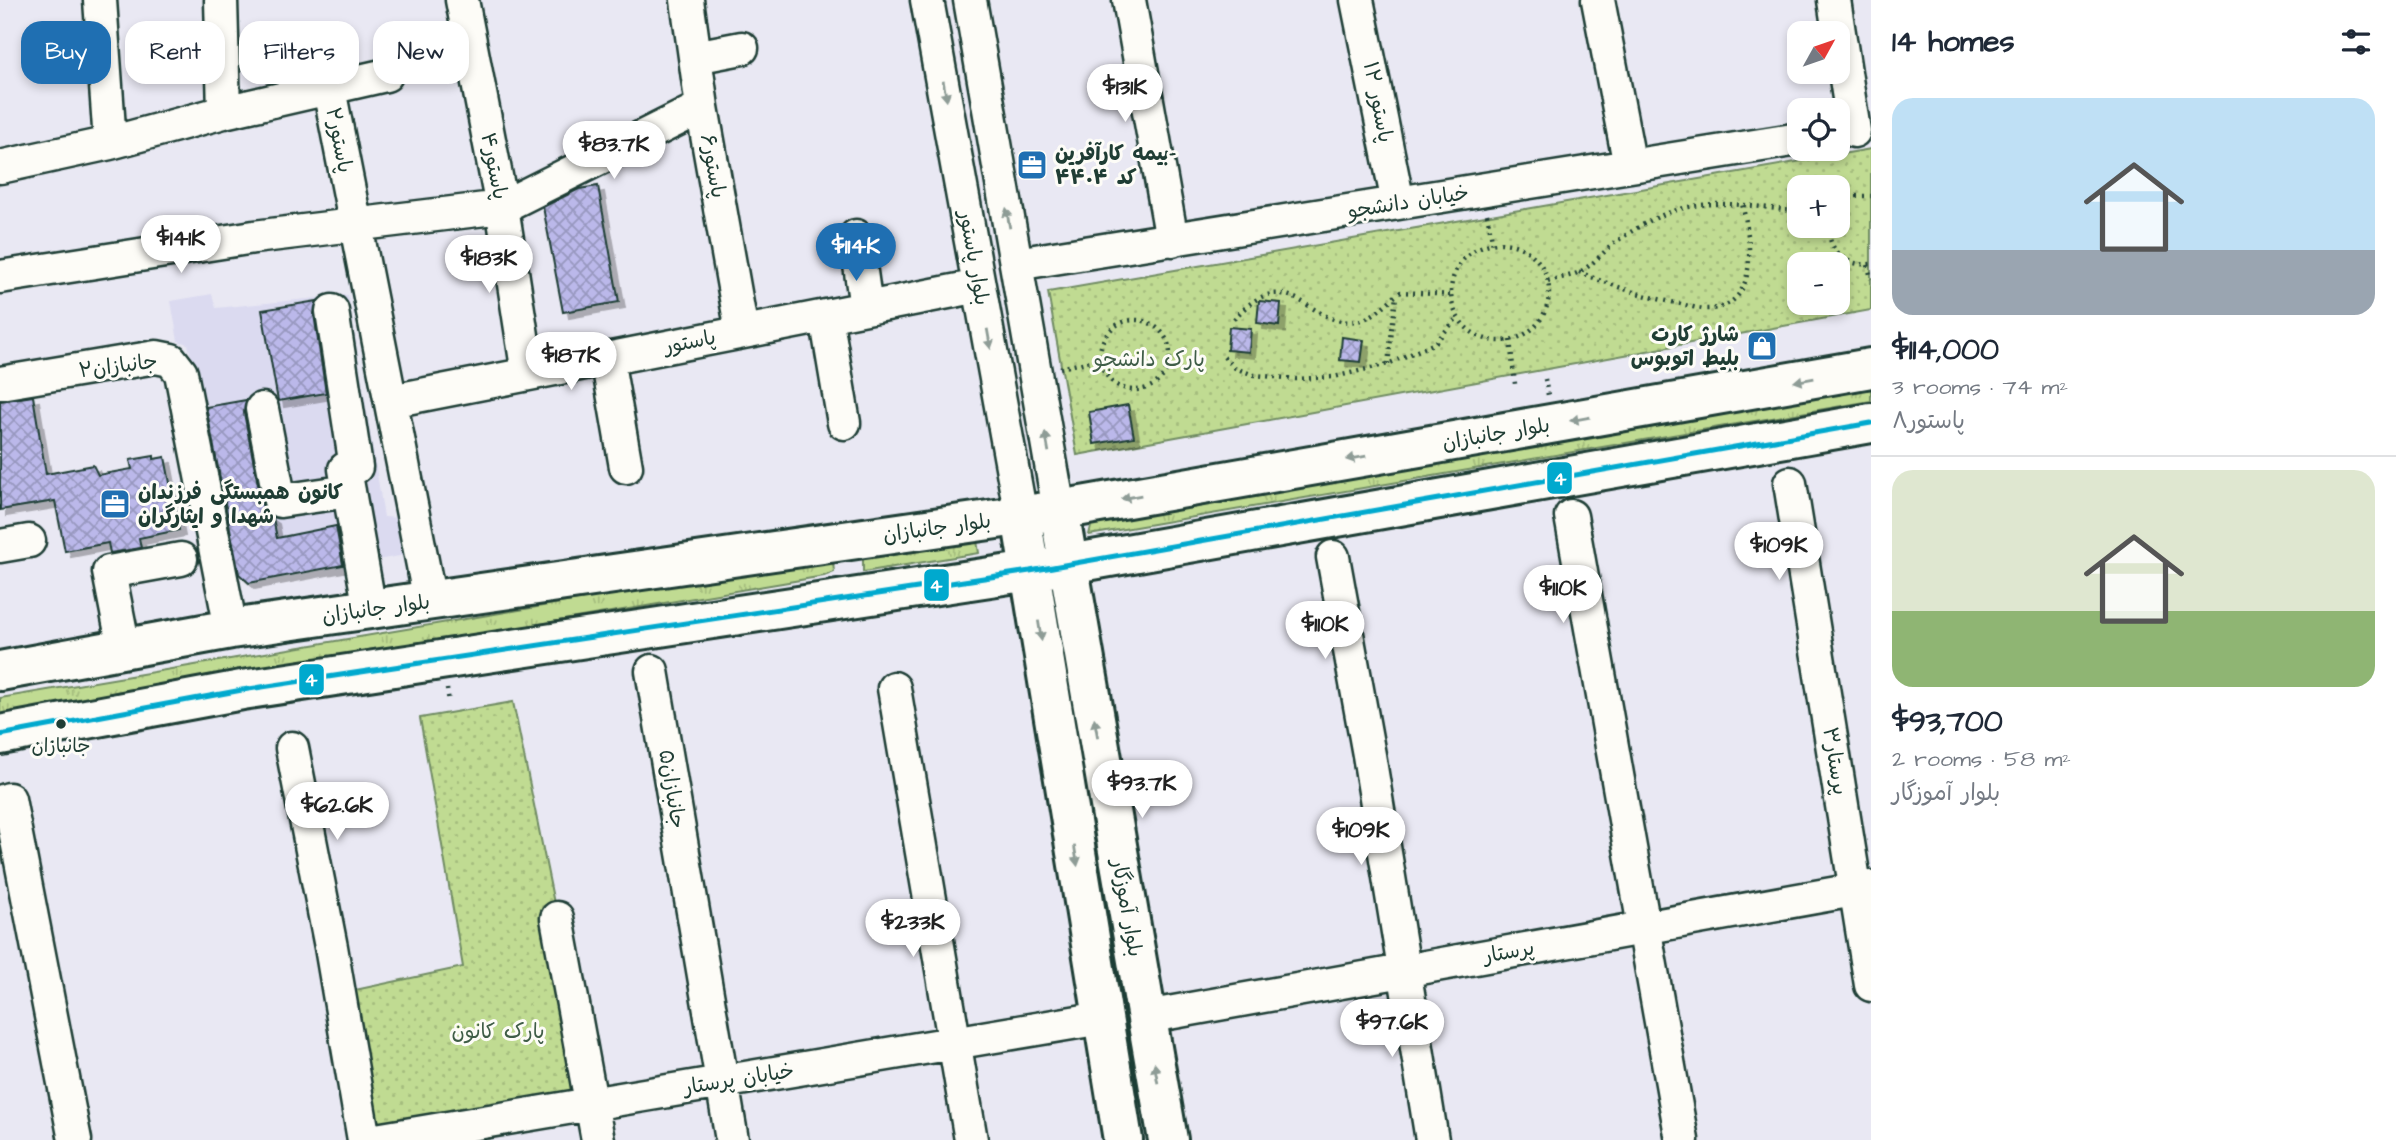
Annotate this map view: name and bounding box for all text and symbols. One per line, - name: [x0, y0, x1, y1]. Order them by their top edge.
- chip: Buy: [21, 21, 111, 84]
- chip: Rent: [125, 21, 225, 84]
- chip: Filters: [239, 21, 359, 84]
- chip: New: [373, 21, 469, 84]
- north arrow: [1787, 21, 1850, 84]
- map controls: [1787, 21, 1850, 315]
- text: 14 homes: [1892, 21, 2015, 63]
- icon: filters: [2337, 23, 2375, 61]
- street label: پاستور ۱۲: [1356, 59, 1400, 145]
- pin: $131K: [1076, 64, 1174, 124]
- text: $131K: [1103, 71, 1147, 103]
- one-way arrow: [940, 80, 951, 102]
- button: locate: [1787, 98, 1850, 161]
- street label: پاستور۲: [318, 105, 360, 175]
- pin: $83.7K: [557, 122, 671, 181]
- text: $83.7K: [579, 128, 649, 160]
- street label: پاستور۴: [473, 130, 515, 202]
- street label: پاستور۶: [693, 132, 733, 200]
- place label: بیمه کارآفرین- کد ۴۴۰۴: [1055, 139, 1176, 192]
- icon: home: [2071, 144, 2197, 270]
- office icon: بیمه کارآفرین- کد ۴۴۰۴: [1015, 148, 1049, 182]
- button: +: [1787, 175, 1850, 238]
- street label: خیابان دانشجو: [1344, 178, 1471, 226]
- street label: بلوار پاستور: [951, 206, 997, 308]
- one-way arrow: [1002, 207, 1013, 229]
- pin: $141K: [132, 216, 230, 275]
- text: $141K: [157, 222, 205, 254]
- pin: $114K: [807, 224, 905, 283]
- text: $114K: [832, 230, 880, 262]
- pin: $183K: [440, 236, 538, 295]
- text: $183K: [461, 242, 517, 274]
- button: −: [1787, 252, 1850, 315]
- place label: شارژ کارت بلیط اتوبوس: [1631, 320, 1739, 373]
- street label: پاستور: [660, 323, 718, 362]
- one-way arrow: [984, 328, 995, 350]
- shop icon: شارژ کارت بلیط اتوبوس: [1745, 329, 1779, 363]
- text: $114,000: [1892, 329, 1999, 371]
- pin: $187K: [522, 332, 620, 392]
- text: $187K: [542, 339, 600, 371]
- park label: پارک دانشجو: [1092, 345, 1205, 374]
- street label: جانبازان۲: [77, 347, 159, 385]
- text: 3 rooms · 74 m²: [1892, 371, 2068, 403]
- one-way arrow: [1793, 375, 1815, 386]
- text: پاستور۸: [1892, 405, 1965, 437]
- street label: بلوار جانبازان: [1440, 410, 1552, 458]
- one-way arrow: [1569, 414, 1591, 425]
- one-way arrow: [1041, 431, 1052, 453]
- one-way arrow: [1344, 453, 1366, 464]
- line badge: 4: [1546, 461, 1573, 495]
- text: 4: [1554, 466, 1567, 493]
- place label: کانون همبستگی فرزندان شهدا و ایثارگران: [138, 478, 344, 531]
- office icon: کانون همبستگی فرزندان شهدا و ایثارگران: [98, 487, 132, 521]
- one-way arrow: [1120, 492, 1142, 503]
- street label: بلوار جانبازان: [881, 506, 993, 550]
- icon: home: [2071, 516, 2197, 642]
- pin: $109K: [1730, 522, 1828, 582]
- text: $109K: [1750, 529, 1808, 561]
- pin: $110K: [1514, 566, 1612, 625]
- line badge: 4: [923, 568, 950, 602]
- text: $110K: [1539, 572, 1587, 604]
- text: 4: [930, 573, 943, 600]
- street label: بلوار جانبازان: [320, 587, 432, 631]
- pin: $110K: [1276, 602, 1374, 661]
- text: $110K: [1301, 608, 1349, 640]
- one-way arrow: [1034, 620, 1045, 642]
- line badge: 4: [298, 663, 325, 696]
- text: 4: [305, 667, 318, 694]
- text: $93,700: [1892, 701, 2003, 743]
- marker: جانبازان: [54, 717, 68, 731]
- one-way arrow: [1090, 717, 1101, 739]
- street label: پرستار۳: [1815, 725, 1855, 797]
- place label: جانبازان: [32, 733, 90, 760]
- text: 2 rooms · 58 m²: [1892, 743, 2071, 775]
- street label: جانبازان۵: [651, 747, 693, 831]
- pin: $93.7K: [1085, 760, 1199, 820]
- text: $93.7K: [1108, 767, 1176, 799]
- text: بلوار آموزگار: [1892, 777, 2000, 809]
- pin: $62.6K: [280, 782, 394, 842]
- text: $62.6K: [301, 789, 373, 821]
- pin: $109K: [1312, 808, 1410, 867]
- text: $109K: [1332, 814, 1390, 846]
- one-way arrow: [1070, 845, 1081, 867]
- street label: بلوار آموزگار: [1104, 855, 1150, 959]
- pin: $233K: [864, 900, 962, 959]
- text: $233K: [881, 906, 945, 938]
- street label: پرستار: [1479, 933, 1537, 971]
- pin: $97.6K: [1335, 1000, 1449, 1059]
- text: $97.6K: [1356, 1006, 1428, 1038]
- park label: پارک کانون: [451, 1017, 545, 1046]
- street label: خیابان پرستار: [680, 1056, 796, 1102]
- one-way arrow: [1150, 1062, 1161, 1084]

